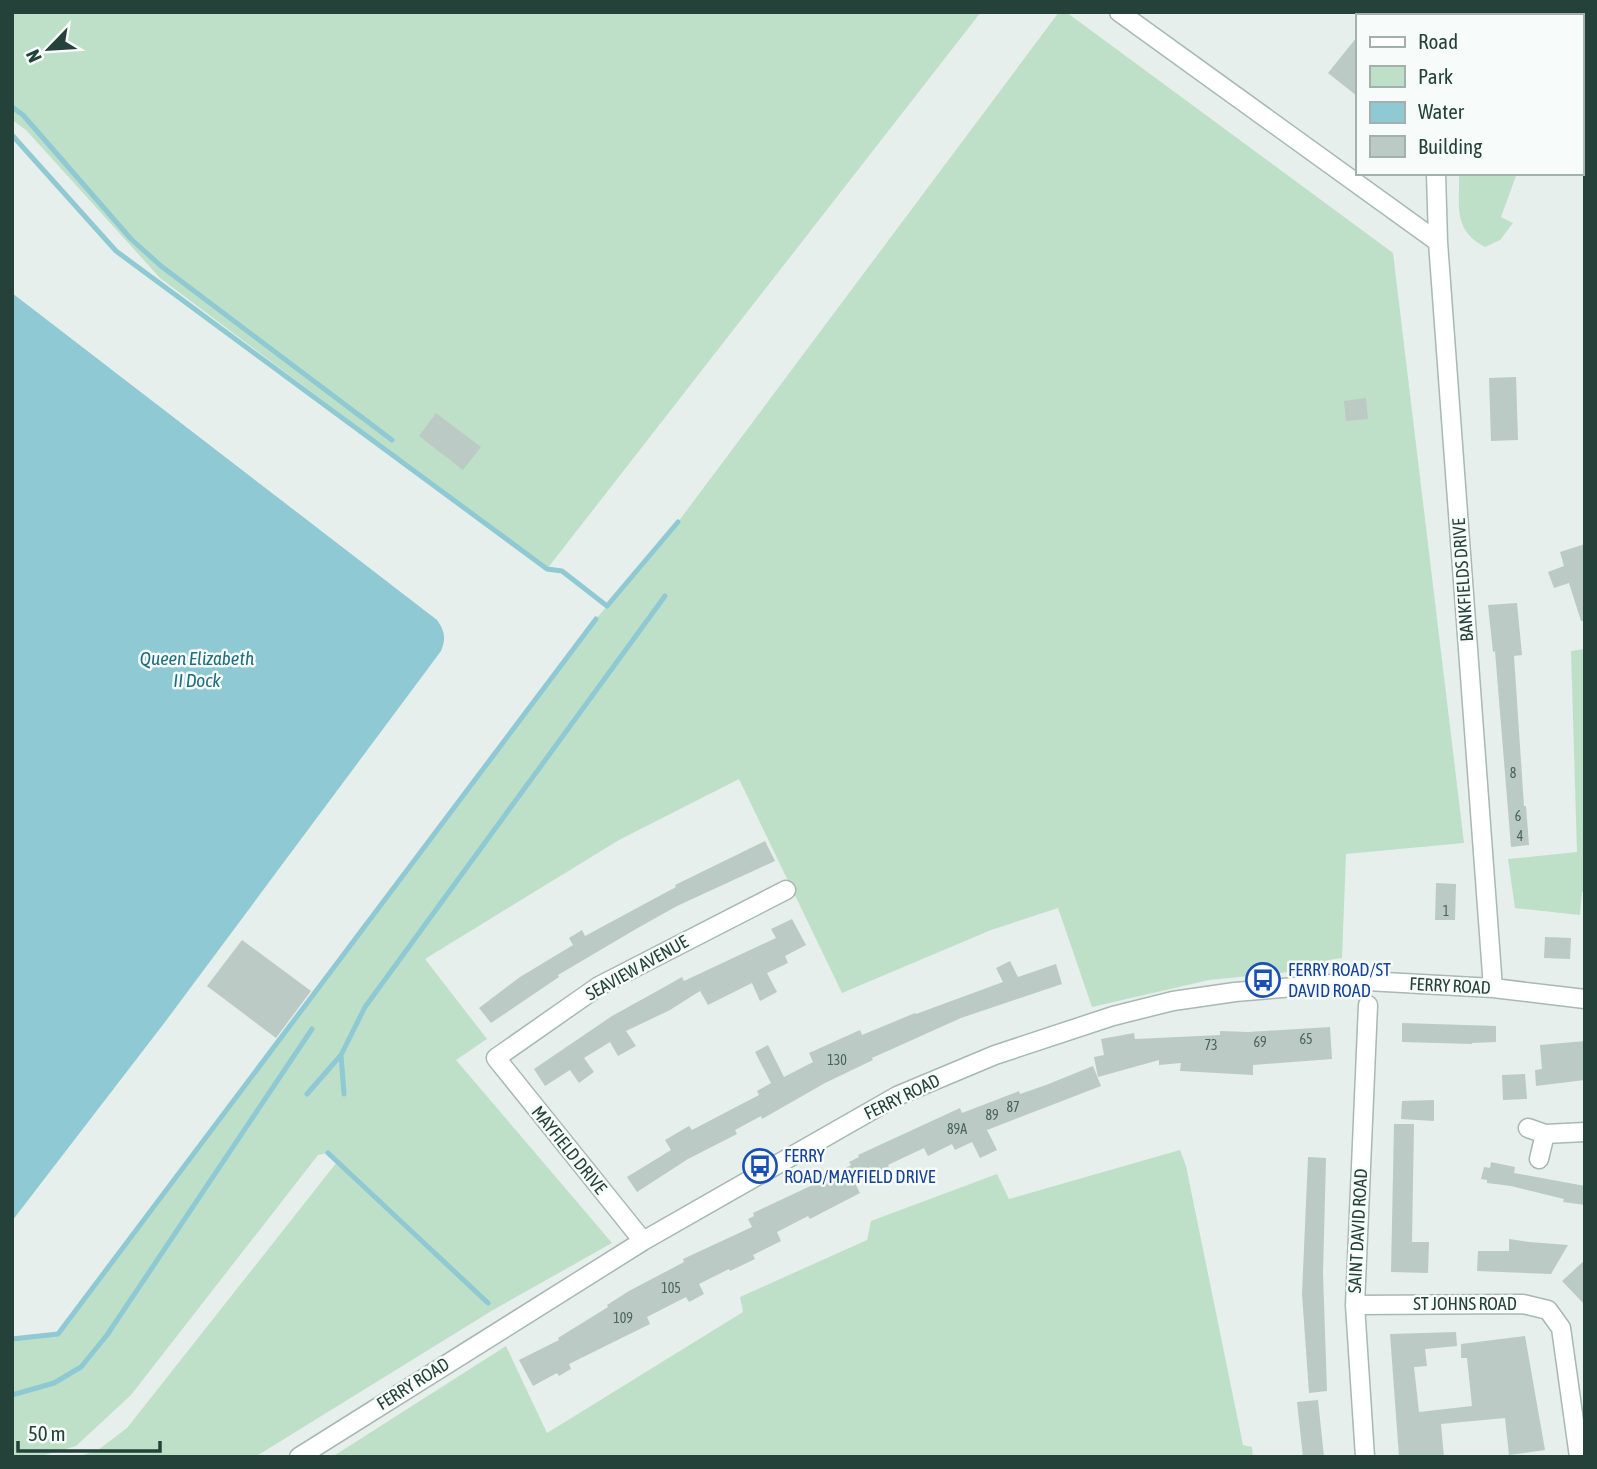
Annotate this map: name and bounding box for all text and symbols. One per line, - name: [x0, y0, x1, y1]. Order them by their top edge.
- north arrow: [14, 14, 84, 84]
- legend: [1356, 14, 1583, 175]
- text: Road: [1418, 29, 1458, 53]
- text: N: [21, 46, 46, 66]
- text: Park: [1418, 64, 1453, 88]
- text: Water: [1418, 99, 1465, 123]
- text: Building: [1418, 134, 1482, 158]
- street label: BANKFIELDS DRIVE: [1448, 517, 1477, 642]
- water label: Queen Elizabeth II Dock: [140, 647, 254, 691]
- house number: 8: [1510, 765, 1517, 781]
- house number: 6: [1515, 808, 1522, 824]
- house number: 4: [1517, 828, 1524, 844]
- house number: 1: [1443, 903, 1449, 919]
- street label: SEAVIEW AVENUE: [582, 931, 692, 1004]
- place label: FERRY ROAD/ST DAVID ROAD: [1288, 959, 1391, 1001]
- bus stop icon: FERRY ROAD/ST DAVID ROAD: [1244, 961, 1282, 999]
- street label: FERRY ROAD: [1409, 973, 1491, 998]
- house number: 65: [1299, 1031, 1313, 1047]
- house number: 69: [1253, 1034, 1267, 1050]
- house number: 73: [1204, 1037, 1218, 1053]
- house number: 130: [827, 1052, 847, 1068]
- street label: FERRY ROAD: [861, 1069, 943, 1124]
- house number: 87: [1006, 1099, 1020, 1115]
- street label: MAYFIELD DRIVE: [528, 1101, 611, 1198]
- house number: 89: [985, 1107, 999, 1123]
- house number: 89A: [947, 1121, 967, 1137]
- place label: FERRY ROAD/MAYFIELD DRIVE: [784, 1145, 936, 1187]
- bus stop icon: FERRY ROAD/MAYFIELD DRIVE: [741, 1147, 779, 1185]
- street label: SAINT DAVID ROAD: [1344, 1168, 1371, 1294]
- house number: 105: [661, 1280, 681, 1296]
- street label: ST JOHNS ROAD: [1413, 1293, 1517, 1314]
- house number: 109: [613, 1310, 633, 1326]
- street label: FERRY ROAD: [373, 1353, 453, 1414]
- scale bar: [18, 1410, 159, 1454]
- text: 50 m: [28, 1421, 66, 1445]

